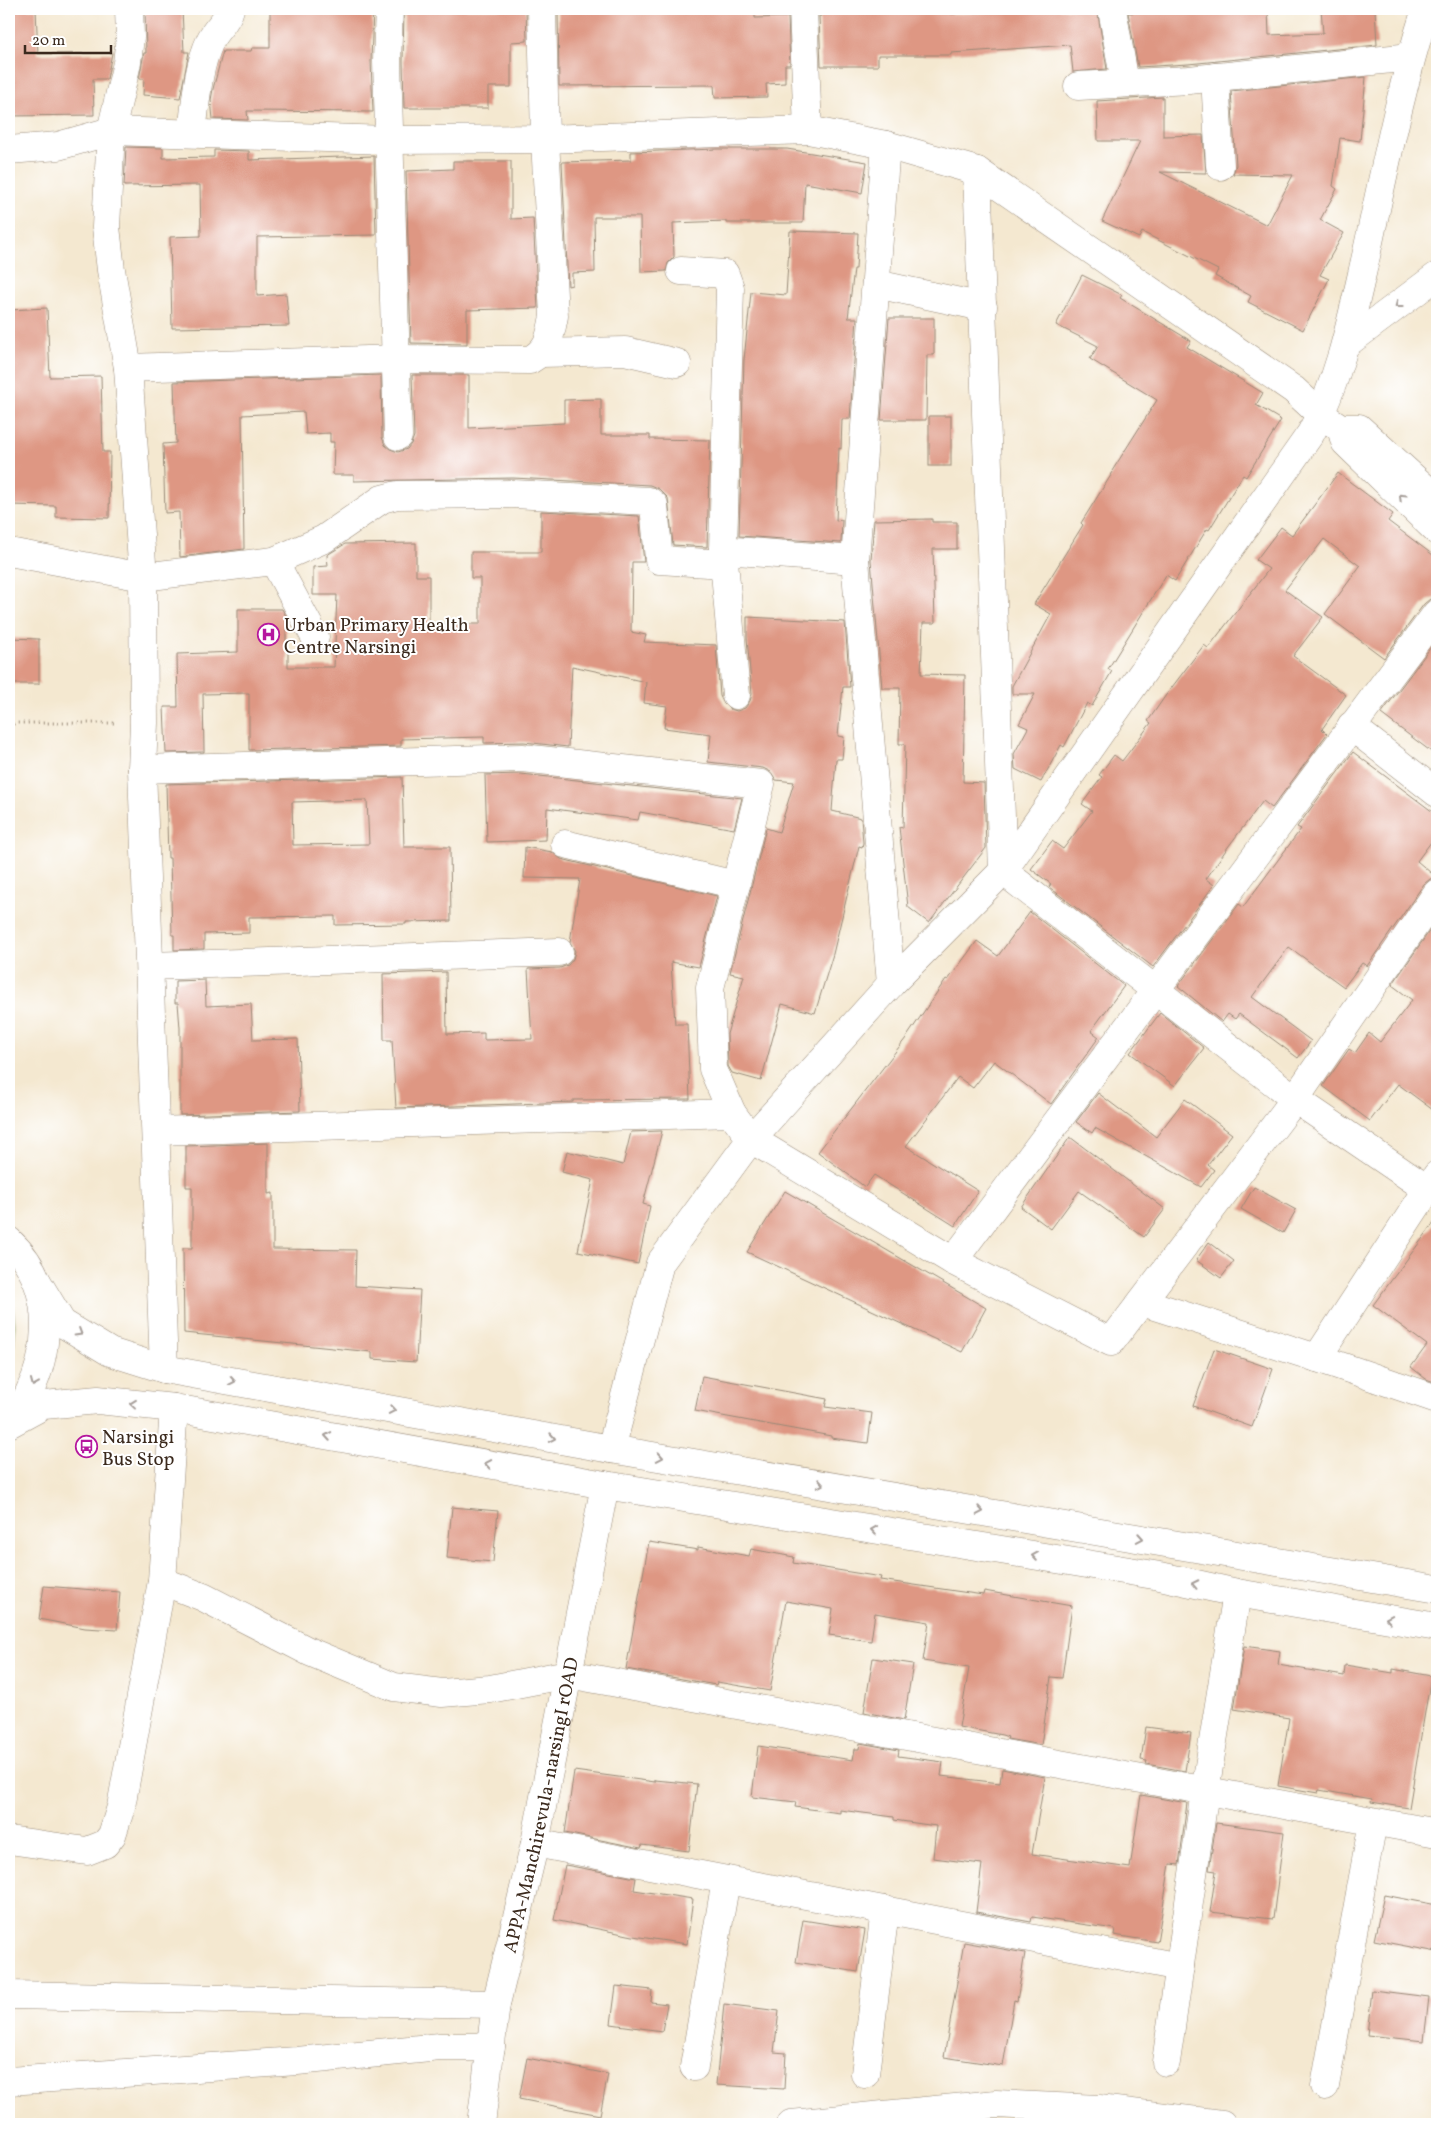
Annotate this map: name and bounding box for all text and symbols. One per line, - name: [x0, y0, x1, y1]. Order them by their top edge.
- scale bar: [25, 22, 111, 54]
- text: 20 m: [32, 31, 65, 52]
- one-way arrow: [1394, 299, 1404, 308]
- one-way arrow: [1399, 494, 1408, 503]
- place label: Urban Primary Health Centre Narsingi: [284, 613, 469, 661]
- hospital icon: Urban Primary Health Centre Narsingi: [256, 623, 280, 647]
- one-way arrow: [73, 1327, 82, 1336]
- one-way arrow: [228, 1376, 237, 1386]
- one-way arrow: [29, 1378, 40, 1387]
- one-way arrow: [129, 1399, 137, 1410]
- one-way arrow: [388, 1404, 397, 1414]
- place label: Narsingi Bus Stop: [102, 1425, 175, 1473]
- one-way arrow: [324, 1431, 333, 1441]
- one-way arrow: [548, 1433, 557, 1443]
- bus stop icon: Narsingi Bus Stop: [74, 1435, 98, 1459]
- one-way arrow: [655, 1451, 664, 1461]
- one-way arrow: [484, 1460, 493, 1470]
- one-way arrow: [815, 1478, 824, 1488]
- one-way arrow: [976, 1505, 984, 1515]
- one-way arrow: [870, 1525, 879, 1535]
- one-way arrow: [1136, 1532, 1145, 1542]
- one-way arrow: [1030, 1551, 1039, 1561]
- one-way arrow: [1190, 1579, 1199, 1589]
- one-way arrow: [1385, 1614, 1394, 1624]
- street label: APPA-Manchirevula-narsingI rOAD: [498, 1655, 586, 1956]

